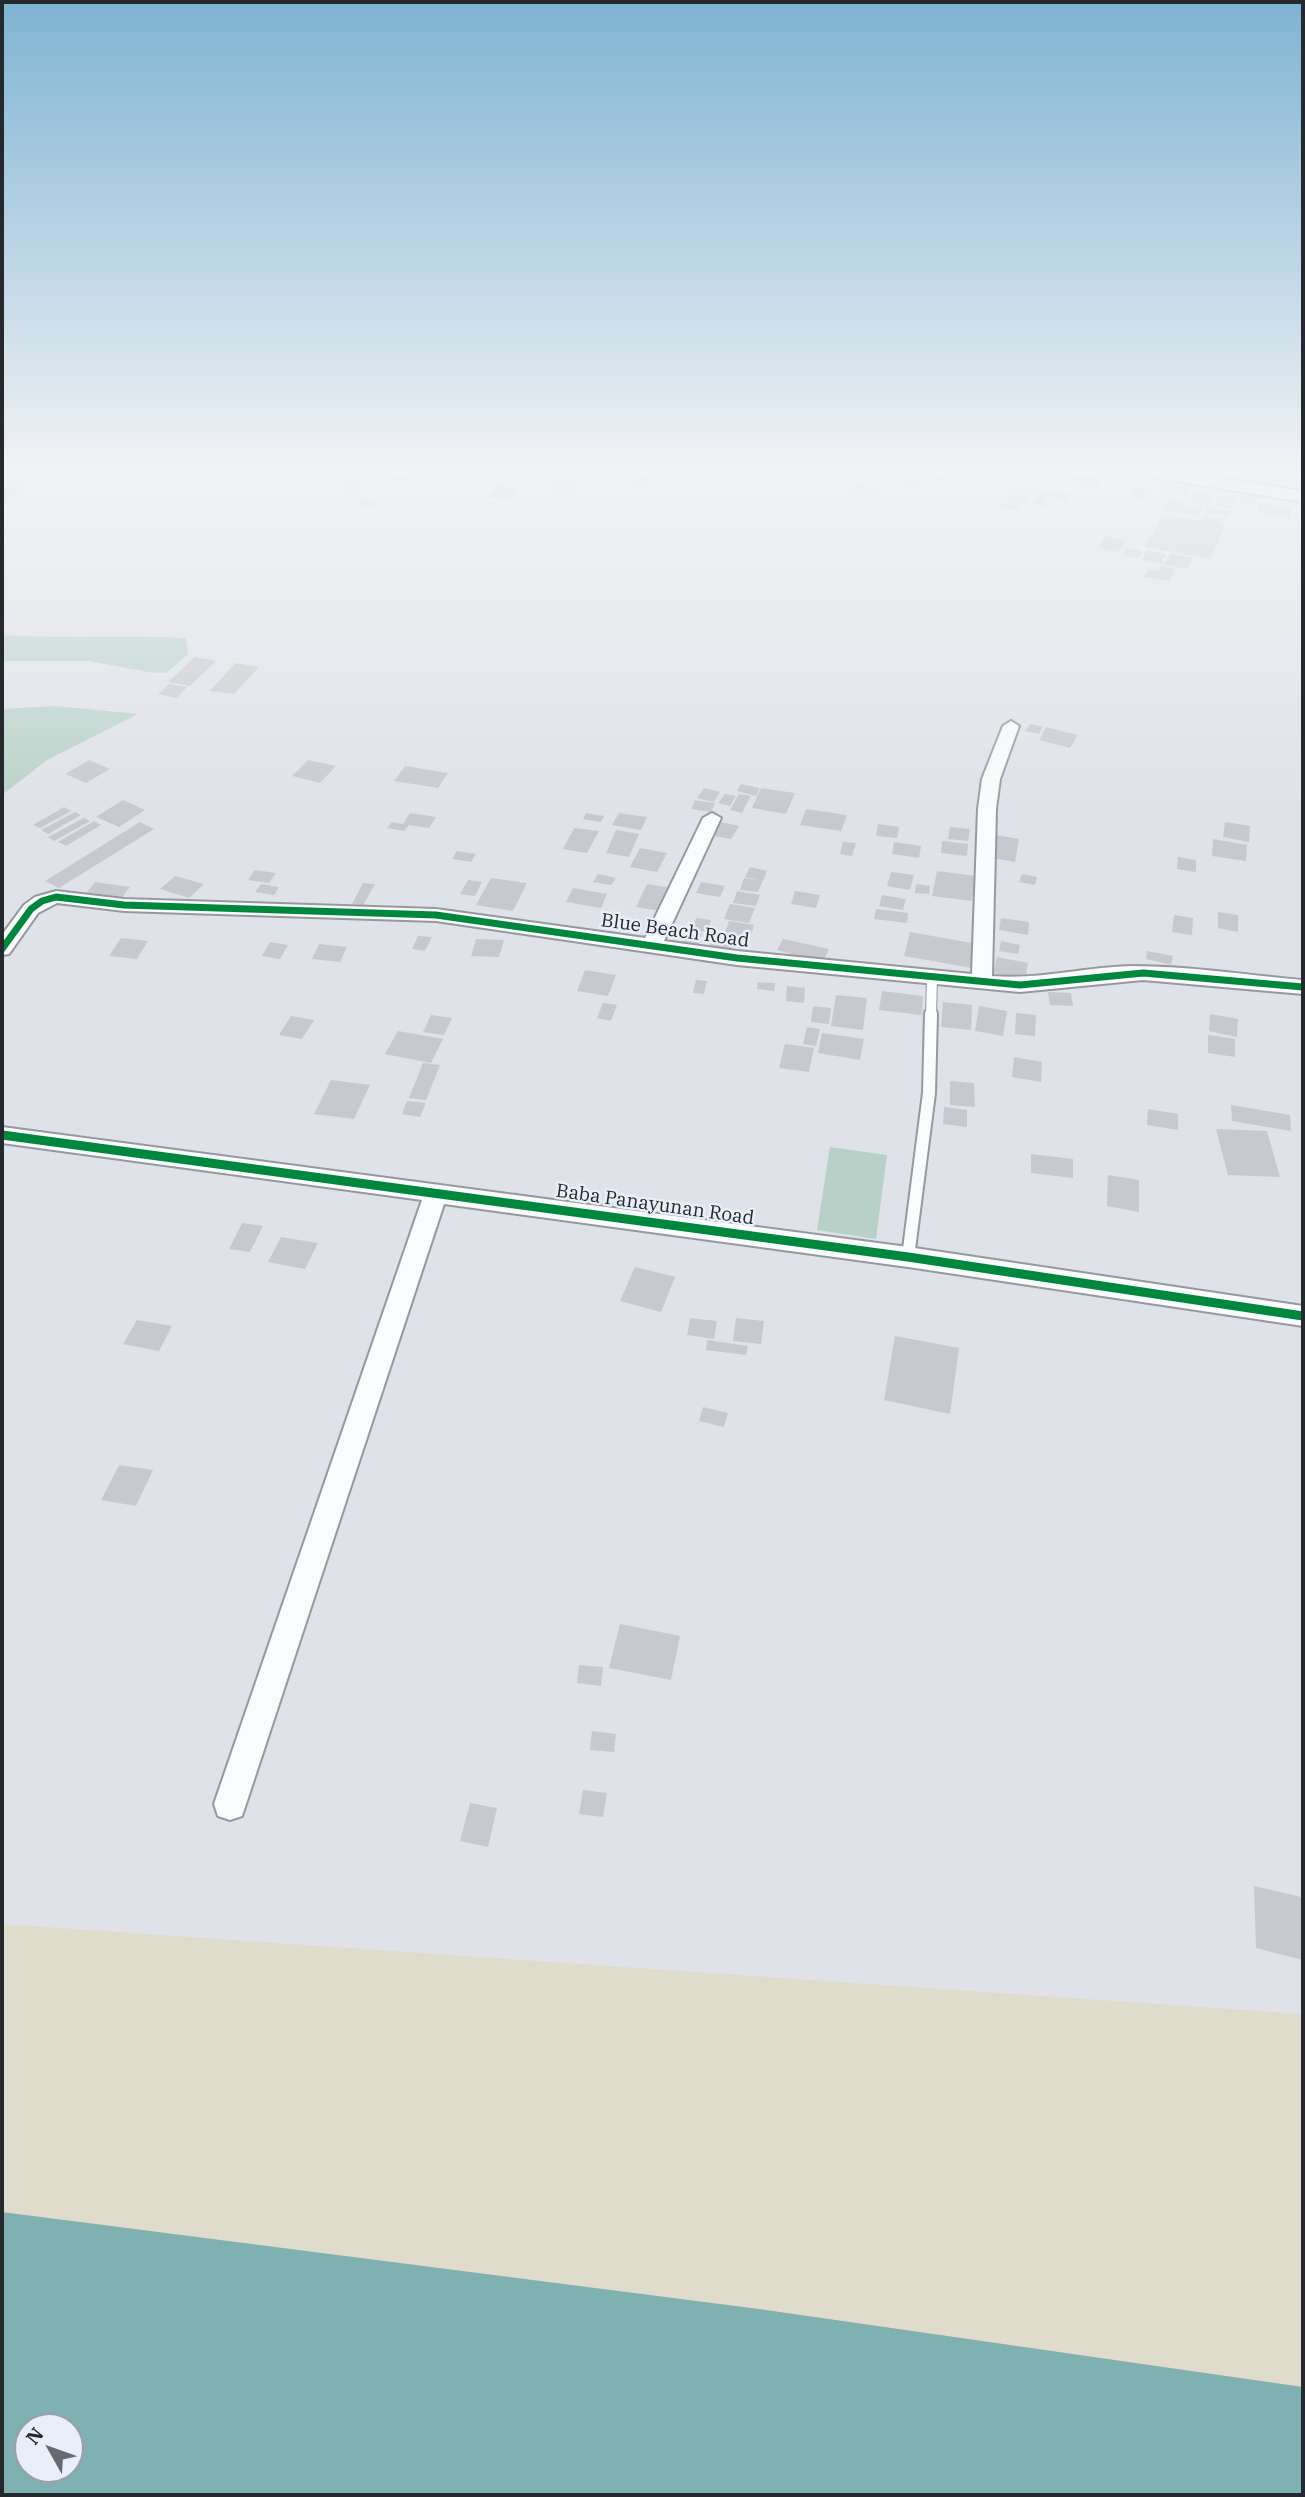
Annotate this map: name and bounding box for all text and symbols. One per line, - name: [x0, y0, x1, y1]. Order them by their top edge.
- street label: Blue Beach Road: [599, 909, 751, 953]
- street label: Baba Panayunan Road: [554, 1180, 756, 1230]
- north arrow: [14, 2413, 84, 2483]
- text: N: [20, 2422, 48, 2449]

